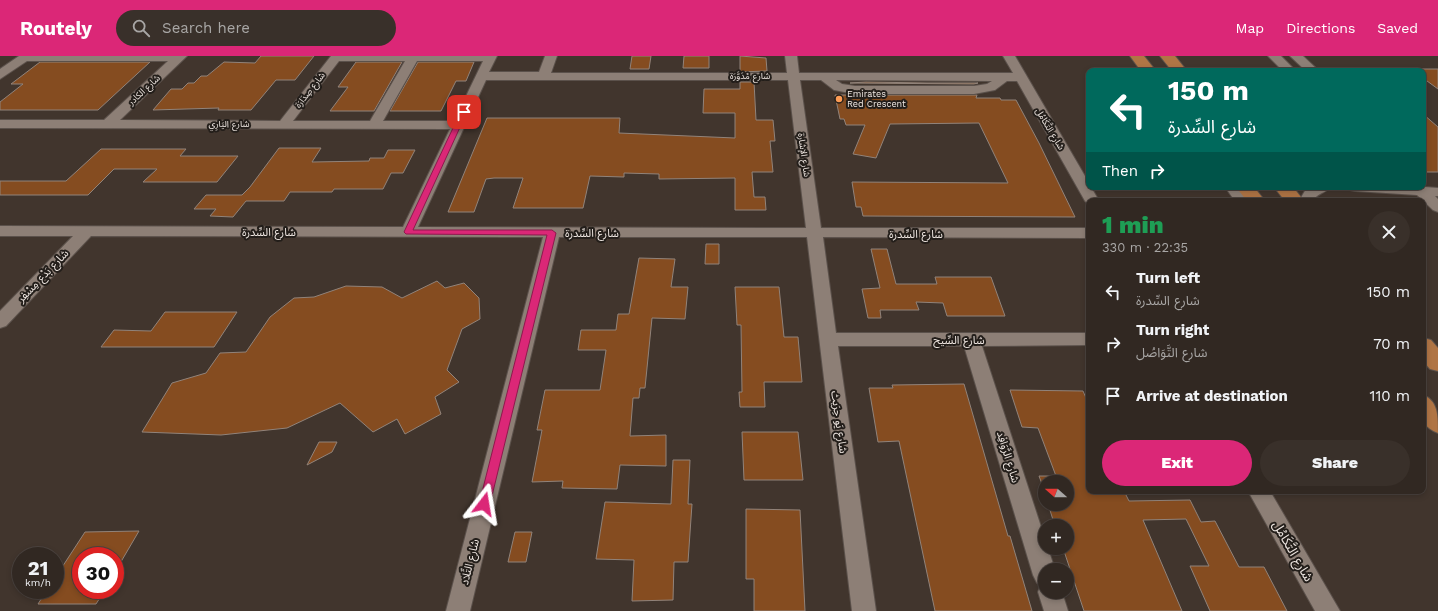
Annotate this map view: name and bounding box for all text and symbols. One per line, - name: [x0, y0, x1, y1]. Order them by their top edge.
- search box: [116, 10, 396, 46]
- text: Routely: [20, 17, 92, 40]
- icon: search: [130, 17, 152, 39]
- text: Search here: [162, 19, 250, 37]
- text: Map: [1236, 20, 1264, 36]
- text: Directions: [1286, 20, 1355, 36]
- text: Saved: [1377, 20, 1418, 36]
- street label: شارع صِدَارَة: [293, 70, 329, 111]
- street label: شارع مْدَوَّرَة: [730, 71, 770, 83]
- street label: شارع الكادر: [125, 73, 163, 109]
- text: 150 m: [1168, 74, 1249, 107]
- icon: left: [1102, 84, 1154, 136]
- place label: Emirates Red Crescent: [847, 89, 906, 109]
- marker: Emirates Red Crescent: [834, 94, 844, 104]
- pin: [447, 95, 481, 129]
- icon: arrive: [453, 101, 475, 123]
- street label: شارع التَّكَامُل: [1032, 106, 1067, 153]
- text: شارع السِّدرة: [1168, 116, 1256, 137]
- street label: شارع اليَارِي: [208, 119, 250, 131]
- street label: شارع الإشارة: [794, 132, 812, 178]
- icon: right: [1146, 160, 1168, 182]
- text: Then: [1102, 162, 1138, 180]
- text: 1 min: [1102, 211, 1164, 239]
- button: close: [1368, 211, 1410, 253]
- street label: شارع السِّدرة: [242, 226, 296, 240]
- street label: شارع السِّدرة: [565, 227, 619, 241]
- street label: شارع السِّدرة: [889, 228, 943, 242]
- text: 330 m · 22:35: [1102, 240, 1188, 255]
- street label: شارع بَدْع مِسْفِر: [14, 247, 72, 306]
- text: Turn left: [1136, 269, 1200, 287]
- icon: left: [1102, 281, 1124, 303]
- text: 150 m: [1367, 283, 1410, 301]
- text: شارع السِّدرة: [1136, 293, 1200, 308]
- text: Turn right: [1136, 321, 1209, 339]
- icon: right: [1102, 333, 1124, 355]
- street label: شارع السِّيح: [933, 334, 985, 348]
- text: 70 m: [1373, 335, 1410, 353]
- text: شارع التَّوَاصُل: [1136, 345, 1208, 360]
- icon: arrive: [1102, 385, 1124, 407]
- text: Arrive at destination: [1136, 387, 1288, 405]
- text: 110 m: [1370, 387, 1410, 405]
- street label: شارع يَو حِرَيث: [827, 390, 850, 455]
- street label: شارع الرَّوَافِد: [993, 430, 1022, 485]
- button: Exit: [1102, 440, 1252, 486]
- button: Share: [1260, 440, 1410, 486]
- north arrow: [1038, 475, 1074, 511]
- map controls: [1038, 475, 1074, 599]
- position arrow: [463, 483, 505, 525]
- street label: شارع التَّكَامُل: [1267, 517, 1317, 586]
- button: +: [1038, 519, 1074, 555]
- street label: شارع التِّلاد: [457, 537, 483, 586]
- speed limit sign: 30: [72, 547, 124, 599]
- text: 21: [28, 556, 48, 580]
- button: −: [1038, 563, 1074, 599]
- text: km/h: [25, 577, 51, 588]

